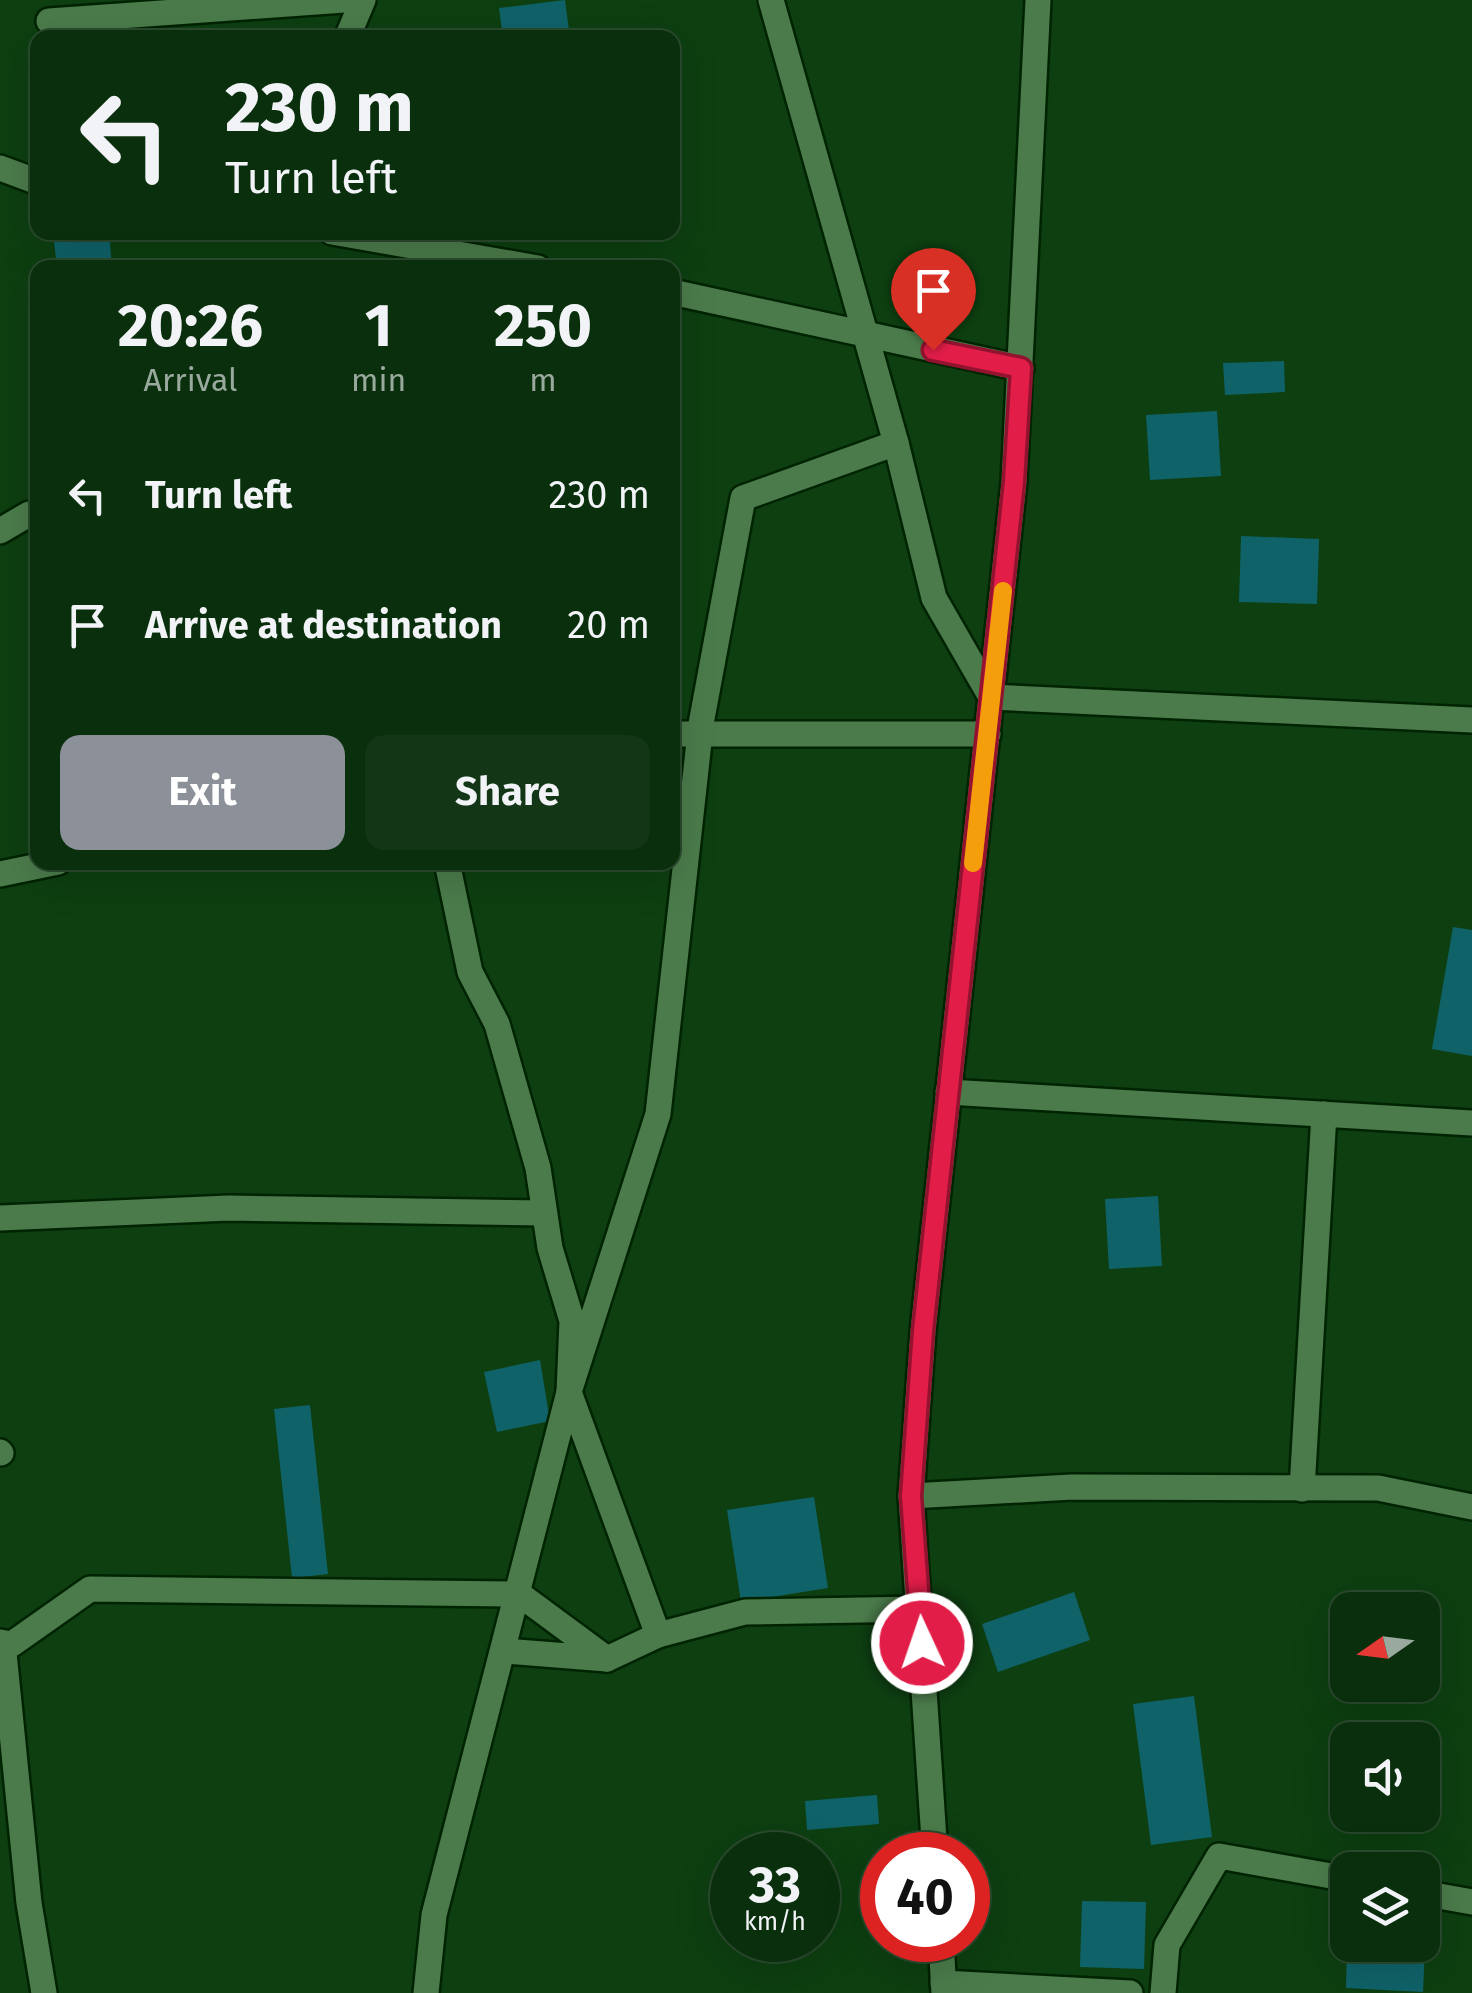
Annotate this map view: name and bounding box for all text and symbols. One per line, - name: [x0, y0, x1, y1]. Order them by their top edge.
- text: 230 m: [225, 66, 414, 150]
- icon: left: [60, 70, 190, 200]
- text: Turn left: [225, 151, 397, 205]
- pin: [891, 248, 976, 351]
- icon: arrive: [906, 263, 961, 318]
- text: 20:26: [118, 290, 263, 362]
- text: 1: [365, 290, 392, 362]
- text: 250: [494, 290, 592, 362]
- text: Arrival: [144, 361, 237, 399]
- text: min: [351, 361, 406, 399]
- text: m: [529, 361, 557, 399]
- icon: left: [60, 468, 115, 523]
- text: Turn left: [145, 472, 292, 518]
- text: 230 m: [549, 472, 650, 518]
- icon: arrive: [60, 598, 115, 653]
- text: Arrive at destination: [145, 602, 502, 648]
- text: 20 m: [567, 602, 650, 648]
- button: Exit: [60, 735, 345, 850]
- button: Share: [365, 735, 650, 850]
- position arrow: [870, 1591, 974, 1695]
- north arrow: [1330, 1592, 1440, 1702]
- map controls: [1330, 1592, 1440, 1962]
- button: sound: [1330, 1722, 1440, 1832]
- speed limit sign: 40: [860, 1832, 990, 1962]
- button: layers: [1330, 1852, 1440, 1962]
- text: 33: [749, 1855, 801, 1915]
- text: km/h: [744, 1907, 806, 1937]

